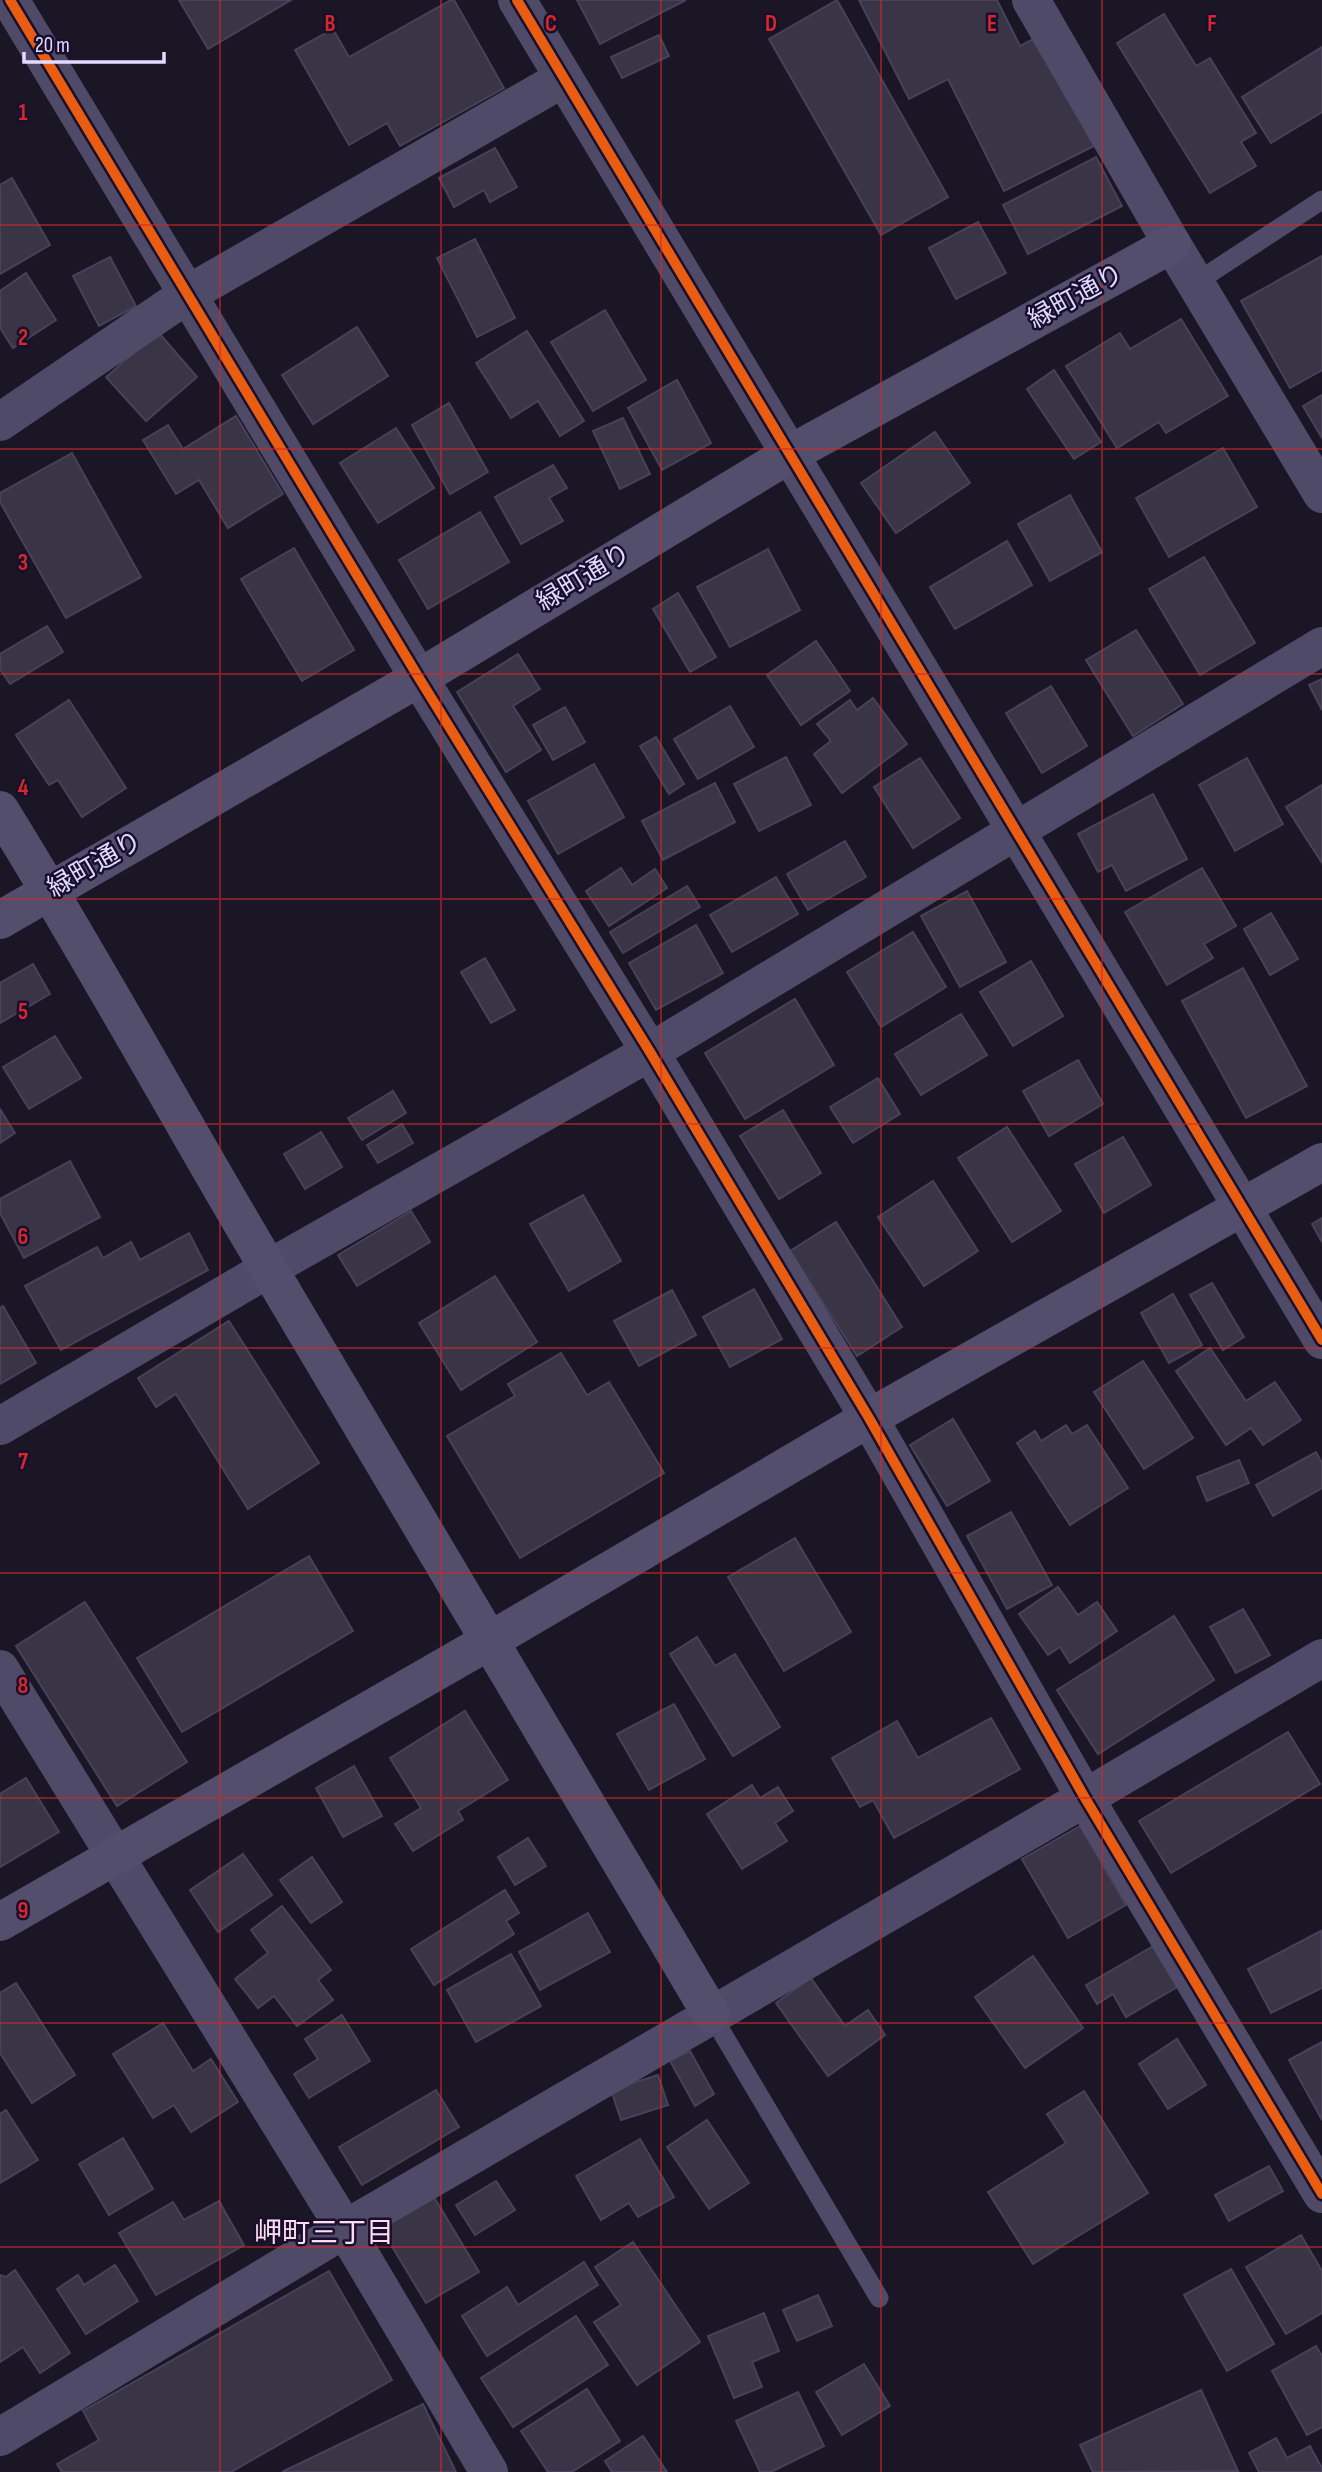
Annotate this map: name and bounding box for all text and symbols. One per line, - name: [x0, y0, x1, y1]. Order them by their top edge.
- text: B: [325, 10, 336, 38]
- text: C: [545, 10, 557, 38]
- text: D: [765, 10, 777, 38]
- text: E: [987, 10, 997, 38]
- text: F: [1207, 10, 1217, 38]
- scale bar: [24, 21, 164, 65]
- text: 20 m: [35, 33, 70, 58]
- text: 1: [18, 99, 28, 127]
- street label: 緑町通り: [1023, 258, 1129, 336]
- text: 2: [18, 324, 28, 352]
- street label: 緑町通り: [531, 538, 637, 618]
- text: 3: [18, 549, 28, 577]
- text: 4: [18, 774, 29, 802]
- street label: 緑町通り: [42, 826, 148, 904]
- text: 5: [18, 998, 28, 1026]
- text: 6: [18, 1223, 28, 1251]
- text: 7: [18, 1448, 28, 1476]
- text: 8: [18, 1672, 29, 1700]
- text: 9: [18, 1897, 28, 1925]
- district label: 岬町三丁目: [254, 2217, 394, 2250]

